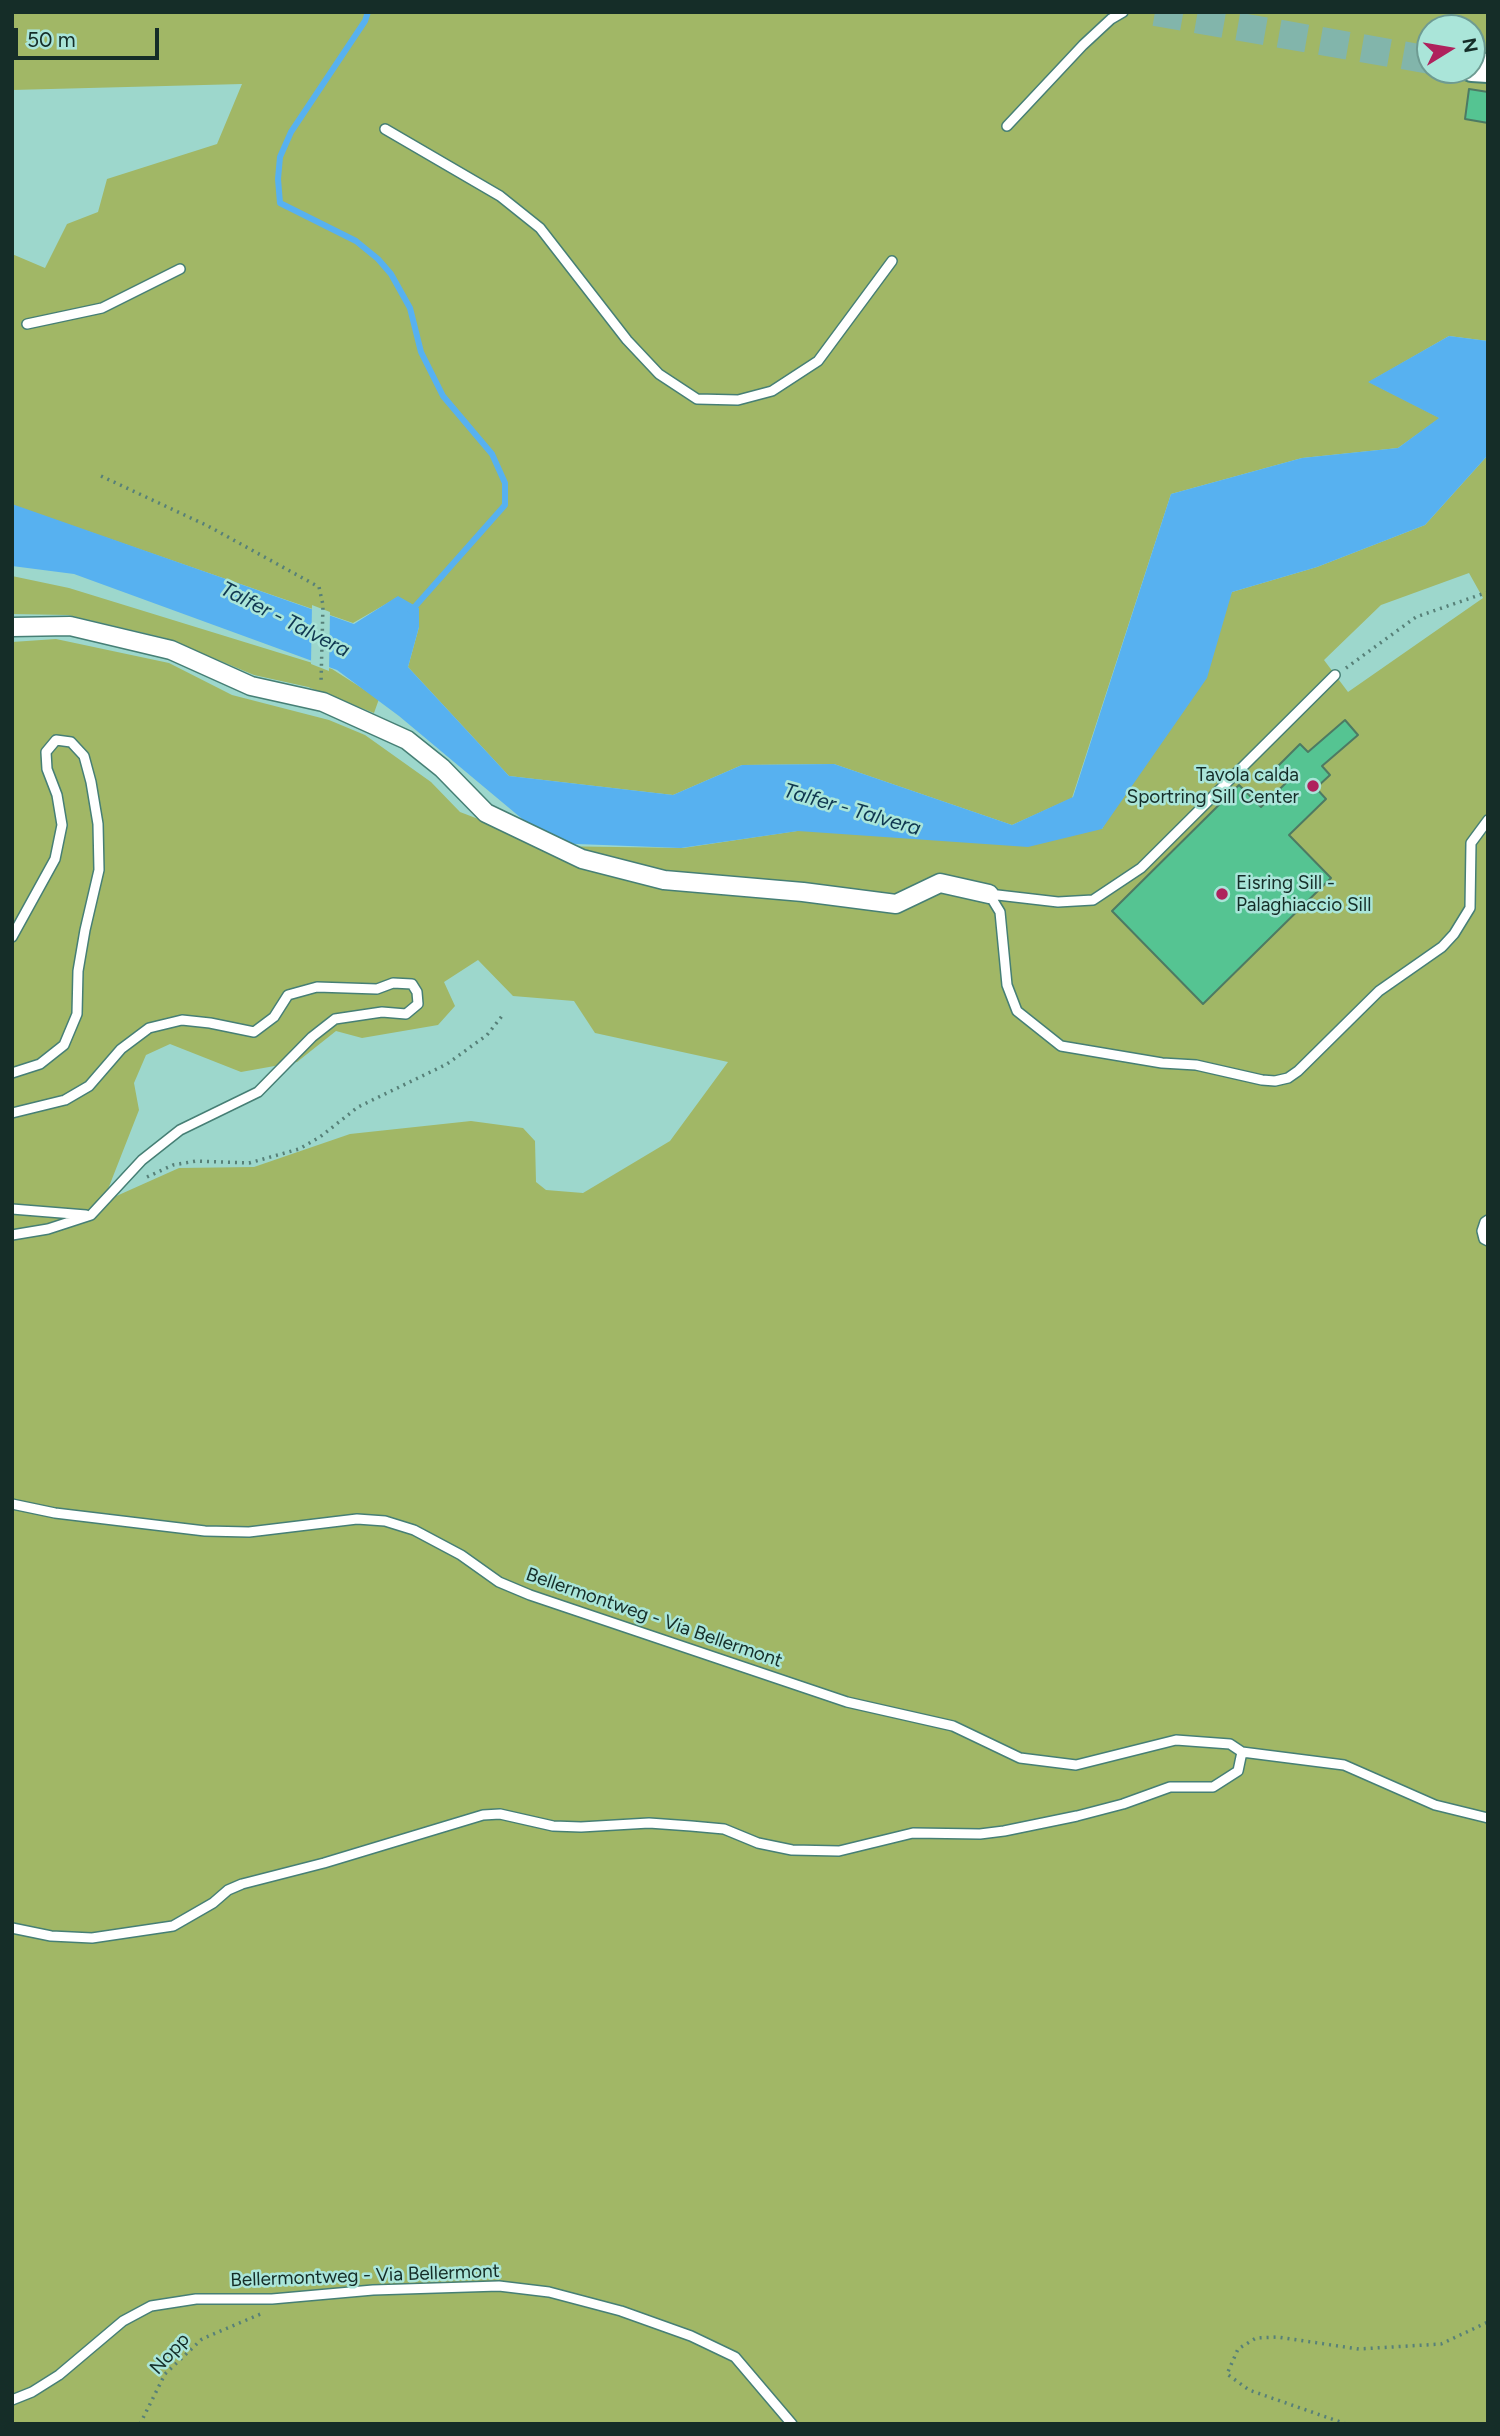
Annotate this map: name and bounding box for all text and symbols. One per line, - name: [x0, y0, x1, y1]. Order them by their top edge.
- scale bar: [18, 14, 163, 58]
- north arrow: [1416, 14, 1486, 84]
- text: 50 m: [27, 27, 76, 52]
- text: N: [1457, 36, 1483, 55]
- water label: Talfer - Talvera: [216, 577, 354, 663]
- place label: Tavola calda Sportring Sill Center: [1126, 764, 1299, 808]
- water label: Talfer - Talvera: [780, 778, 924, 842]
- marker: Tavola calda Sportring Sill Center: [1305, 778, 1321, 794]
- place label: Eisring Sill - Palaghiaccio Sill: [1236, 872, 1371, 916]
- marker: Eisring Sill - Palaghiaccio Sill: [1214, 886, 1230, 902]
- street label: Bellermontweg - Via Bellermont: [523, 1563, 785, 1673]
- street label: Bellermontweg - Via Bellermont: [230, 2260, 500, 2292]
- street label: Nopp: [145, 2328, 195, 2380]

